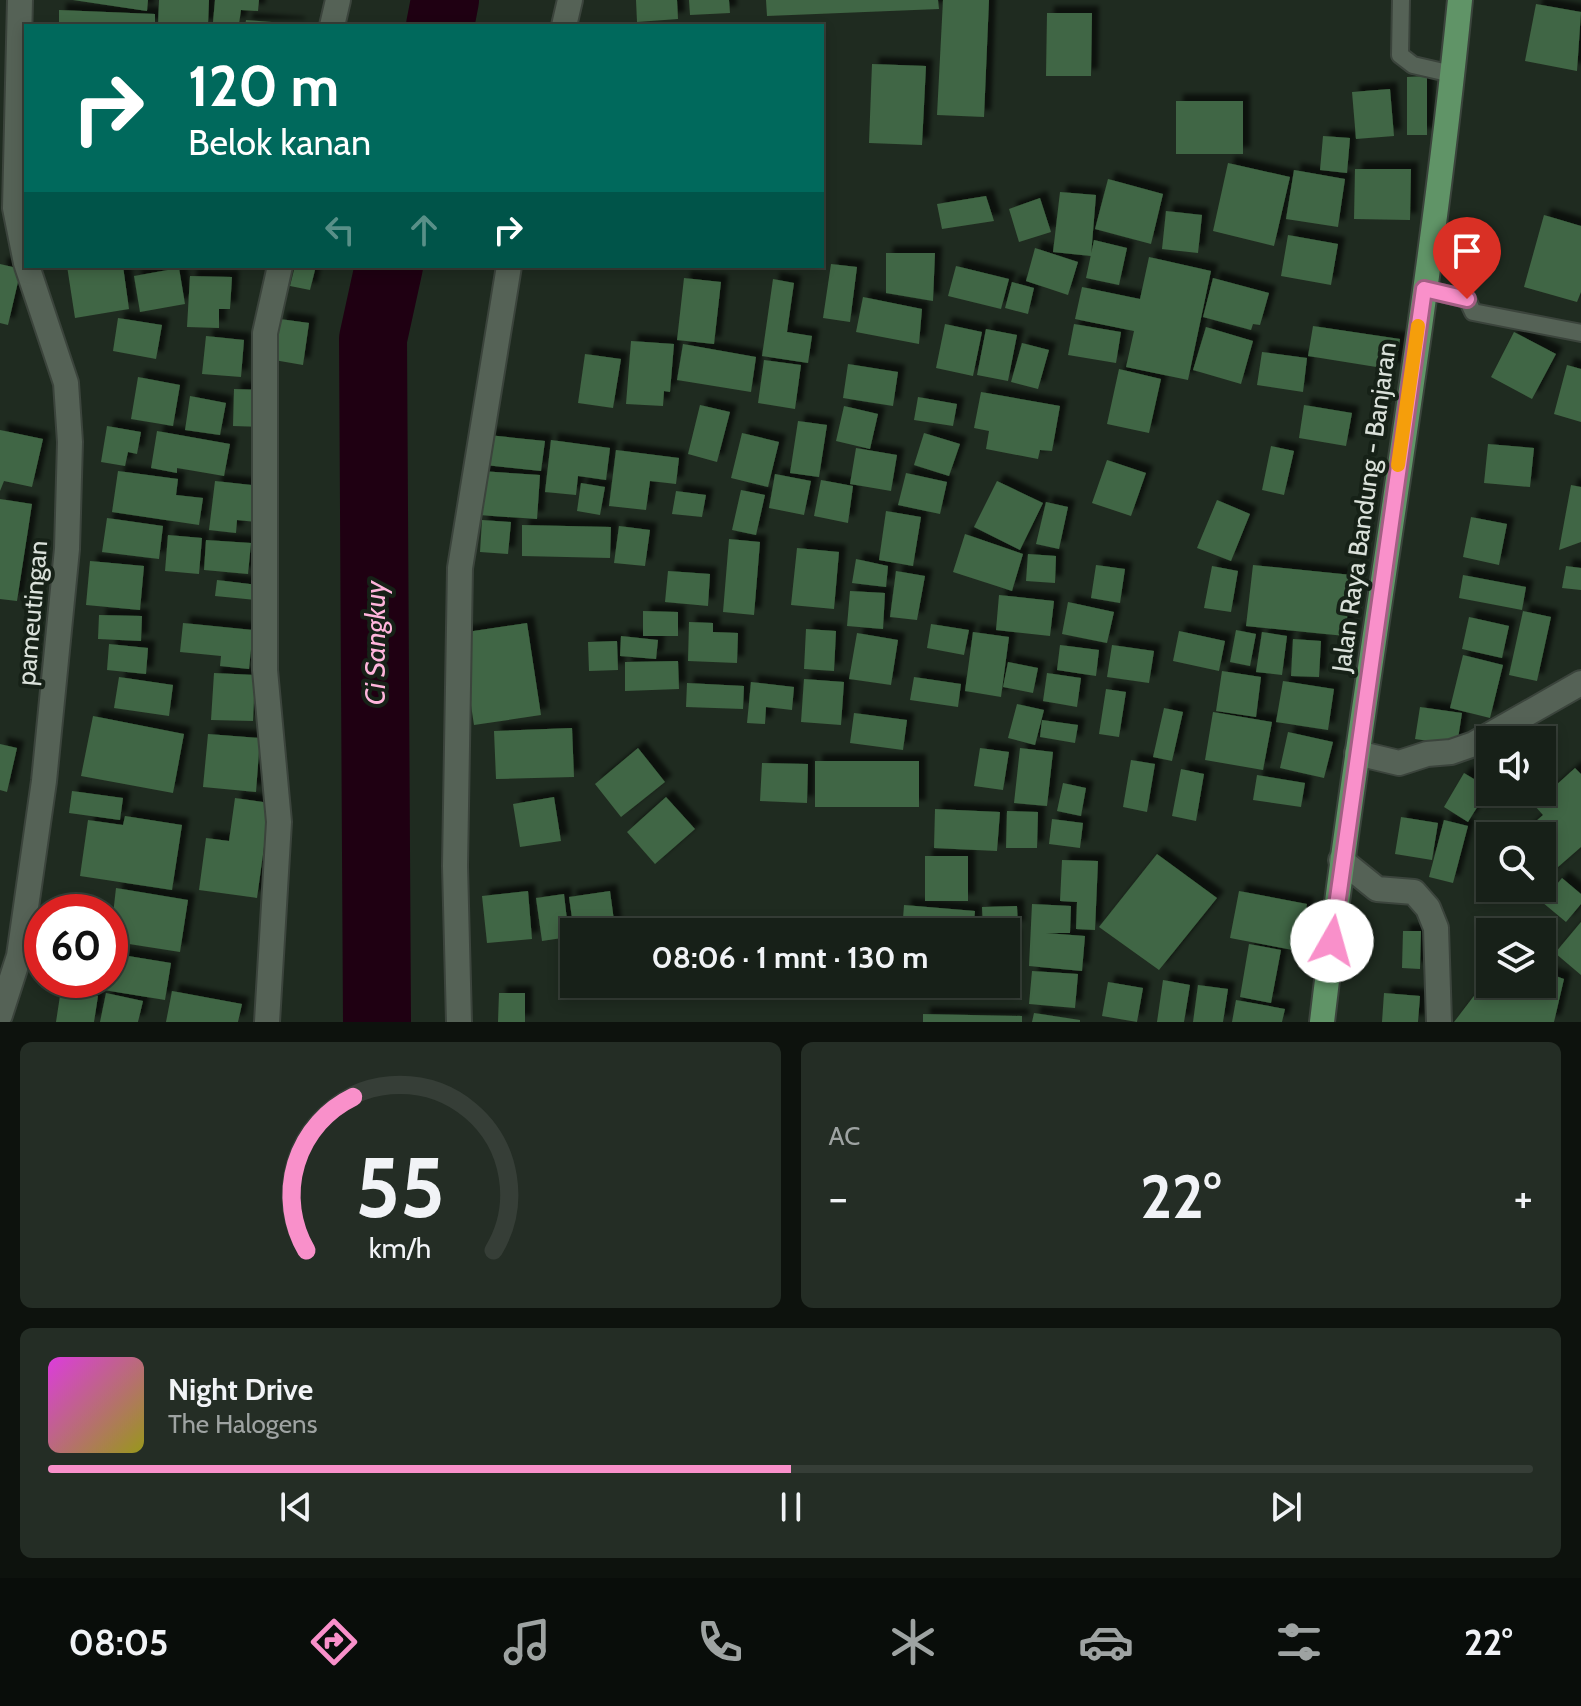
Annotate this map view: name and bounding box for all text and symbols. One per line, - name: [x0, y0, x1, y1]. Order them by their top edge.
- text: 120 m: [188, 52, 339, 120]
- icon: right: [56, 56, 160, 160]
- text: Belok kanan: [188, 120, 371, 164]
- icon: left: [318, 208, 362, 252]
- icon: ahead: [402, 208, 446, 252]
- icon: right: [486, 208, 530, 252]
- pin: [1433, 217, 1501, 299]
- icon: arrive: [1445, 229, 1489, 273]
- street label: Jalan Raya Bandung - Banjaran: [1325, 340, 1403, 675]
- street label: pameutingan: [10, 539, 54, 687]
- water label: Ci Sangkuy: [358, 580, 392, 705]
- map controls: [1476, 726, 1556, 998]
- button: sound: [1476, 726, 1556, 806]
- button: search: [1476, 822, 1556, 902]
- speed limit sign: 60: [24, 894, 128, 998]
- position arrow: [1290, 899, 1374, 983]
- button: layers: [1476, 918, 1556, 998]
- text: 08:06 · 1 mnt · 130 m: [652, 939, 928, 976]
- text: AC: [829, 1120, 860, 1152]
- text: 55: [356, 1137, 445, 1238]
- text: 22°: [1140, 1160, 1221, 1233]
- text: −: [829, 1171, 848, 1224]
- text: +: [1514, 1171, 1533, 1224]
- text: km/h: [369, 1230, 432, 1265]
- text: Night Drive: [168, 1371, 313, 1408]
- text: The Halogens: [168, 1408, 317, 1440]
- icon: previous: [274, 1485, 318, 1529]
- icon: pause: [769, 1485, 813, 1529]
- icon: next: [1264, 1485, 1308, 1529]
- icon: directions: [306, 1614, 362, 1670]
- icon: music: [499, 1614, 555, 1670]
- icon: phone: [692, 1614, 748, 1670]
- icon: climate: [885, 1614, 941, 1670]
- icon: car: [1078, 1614, 1134, 1670]
- icon: filters: [1271, 1614, 1327, 1670]
- text: 08:05: [69, 1620, 168, 1664]
- text: 22°: [1464, 1620, 1512, 1664]

